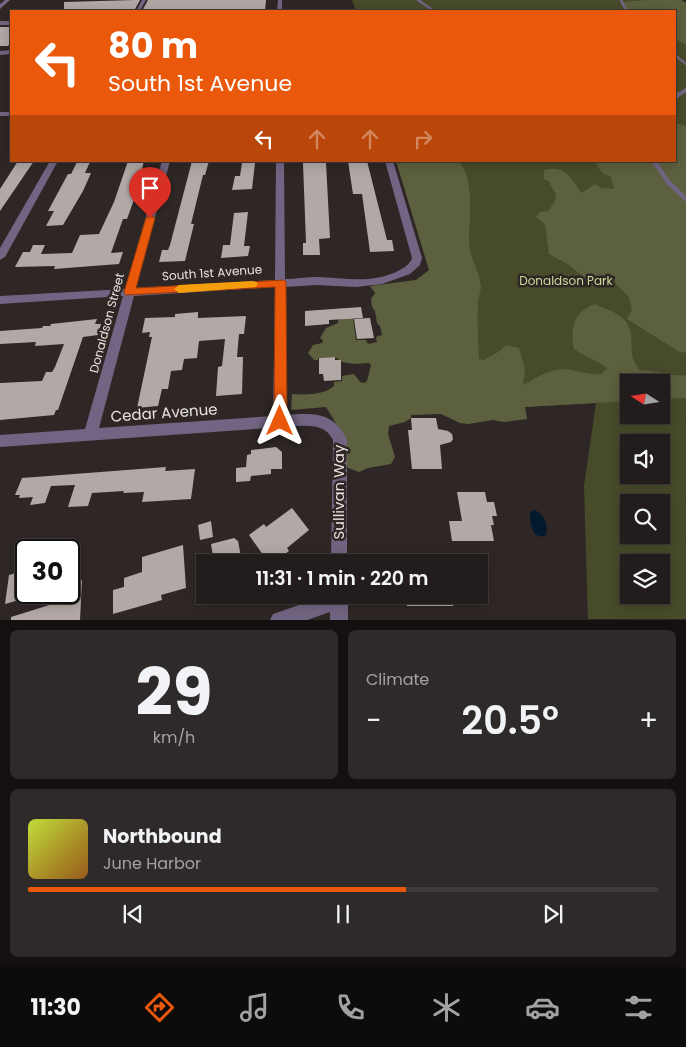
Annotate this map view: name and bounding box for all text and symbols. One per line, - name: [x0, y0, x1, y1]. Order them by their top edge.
- text: 80 m: [108, 21, 198, 70]
- icon: left: [25, 30, 90, 95]
- text: South 1st Avenue: [108, 68, 292, 99]
- icon: left: [250, 125, 278, 153]
- icon: ahead: [303, 125, 331, 153]
- icon: ahead: [356, 125, 384, 153]
- icon: right: [409, 125, 437, 153]
- pin: [129, 167, 171, 218]
- icon: arrive: [136, 174, 164, 202]
- street label: South 1st Avenue: [161, 261, 263, 284]
- street label: Donaldson Street: [85, 271, 128, 375]
- park label: Donaldson Park: [519, 272, 614, 289]
- north arrow: [620, 374, 670, 424]
- map controls: [620, 374, 670, 604]
- position arrow: [253, 394, 305, 446]
- street label: Cedar Avenue: [110, 398, 218, 427]
- button: sound: [620, 434, 670, 484]
- street label: Sullivan Way: [328, 444, 349, 539]
- button: search: [620, 494, 670, 544]
- speed limit sign: 30: [15, 539, 80, 604]
- button: layers: [620, 554, 670, 604]
- text: 11:31 · 1 min · 220 m: [255, 565, 429, 592]
- text: 29: [135, 647, 213, 738]
- text: Climate: [366, 668, 429, 691]
- text: 20.5°: [461, 694, 559, 747]
- text: −: [366, 701, 381, 740]
- text: +: [639, 701, 658, 740]
- text: km/h: [153, 726, 195, 749]
- text: Northbound: [103, 823, 222, 850]
- text: June Harbor: [103, 852, 201, 875]
- icon: previous: [119, 900, 147, 928]
- icon: pause: [329, 900, 357, 928]
- icon: next: [539, 900, 567, 928]
- icon: directions: [142, 990, 177, 1025]
- icon: music: [237, 990, 272, 1025]
- icon: phone: [333, 990, 368, 1025]
- icon: climate: [429, 990, 464, 1025]
- icon: car: [525, 990, 560, 1025]
- icon: filters: [621, 990, 656, 1025]
- text: 11:30: [30, 992, 81, 1023]

